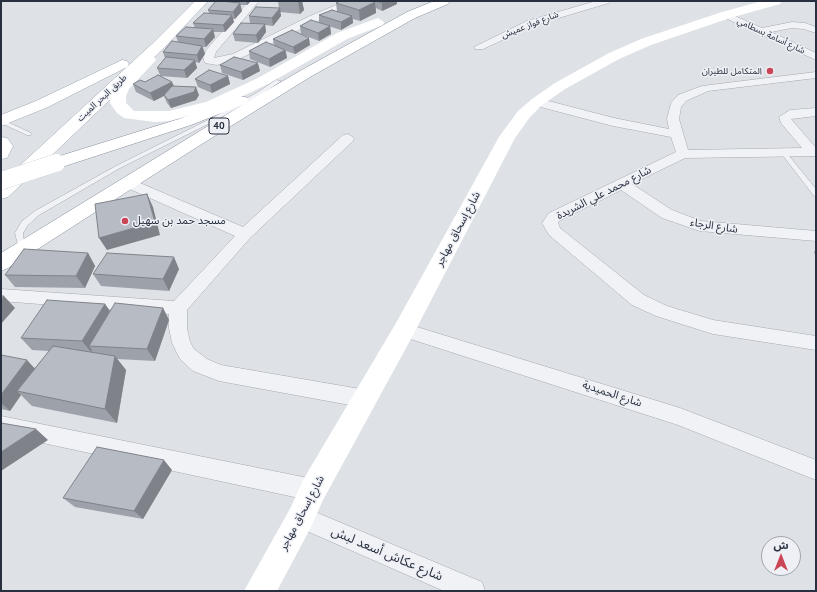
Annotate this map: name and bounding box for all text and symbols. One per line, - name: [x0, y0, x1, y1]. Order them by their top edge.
- street label: شارع فواز عميش: [500, 9, 560, 41]
- street label: شارع أسامة بسطامي: [735, 16, 807, 56]
- place label: المتكامل للطيران: [702, 66, 762, 76]
- marker: المتكامل للطيران: [765, 66, 775, 76]
- street label: طريق البحر الميت: [75, 72, 129, 124]
- road number: 40: [209, 118, 229, 134]
- street label: شارع محمد علي الشريدة: [554, 163, 654, 223]
- street label: شارع إسحاق مهاجر: [433, 189, 483, 269]
- place label: مسجد حمد بن سهيل: [133, 214, 226, 228]
- marker: مسجد حمد بن سهيل: [120, 216, 130, 226]
- street label: شارع الرجاء: [689, 216, 739, 236]
- street label: شارع الحميدية: [581, 378, 643, 410]
- street label: شارع إسحاق مهاجر: [277, 473, 327, 553]
- street label: شارع عكاش أسعد لبش: [329, 523, 445, 585]
- north arrow: [761, 536, 801, 576]
- text: ش: [773, 538, 789, 552]

